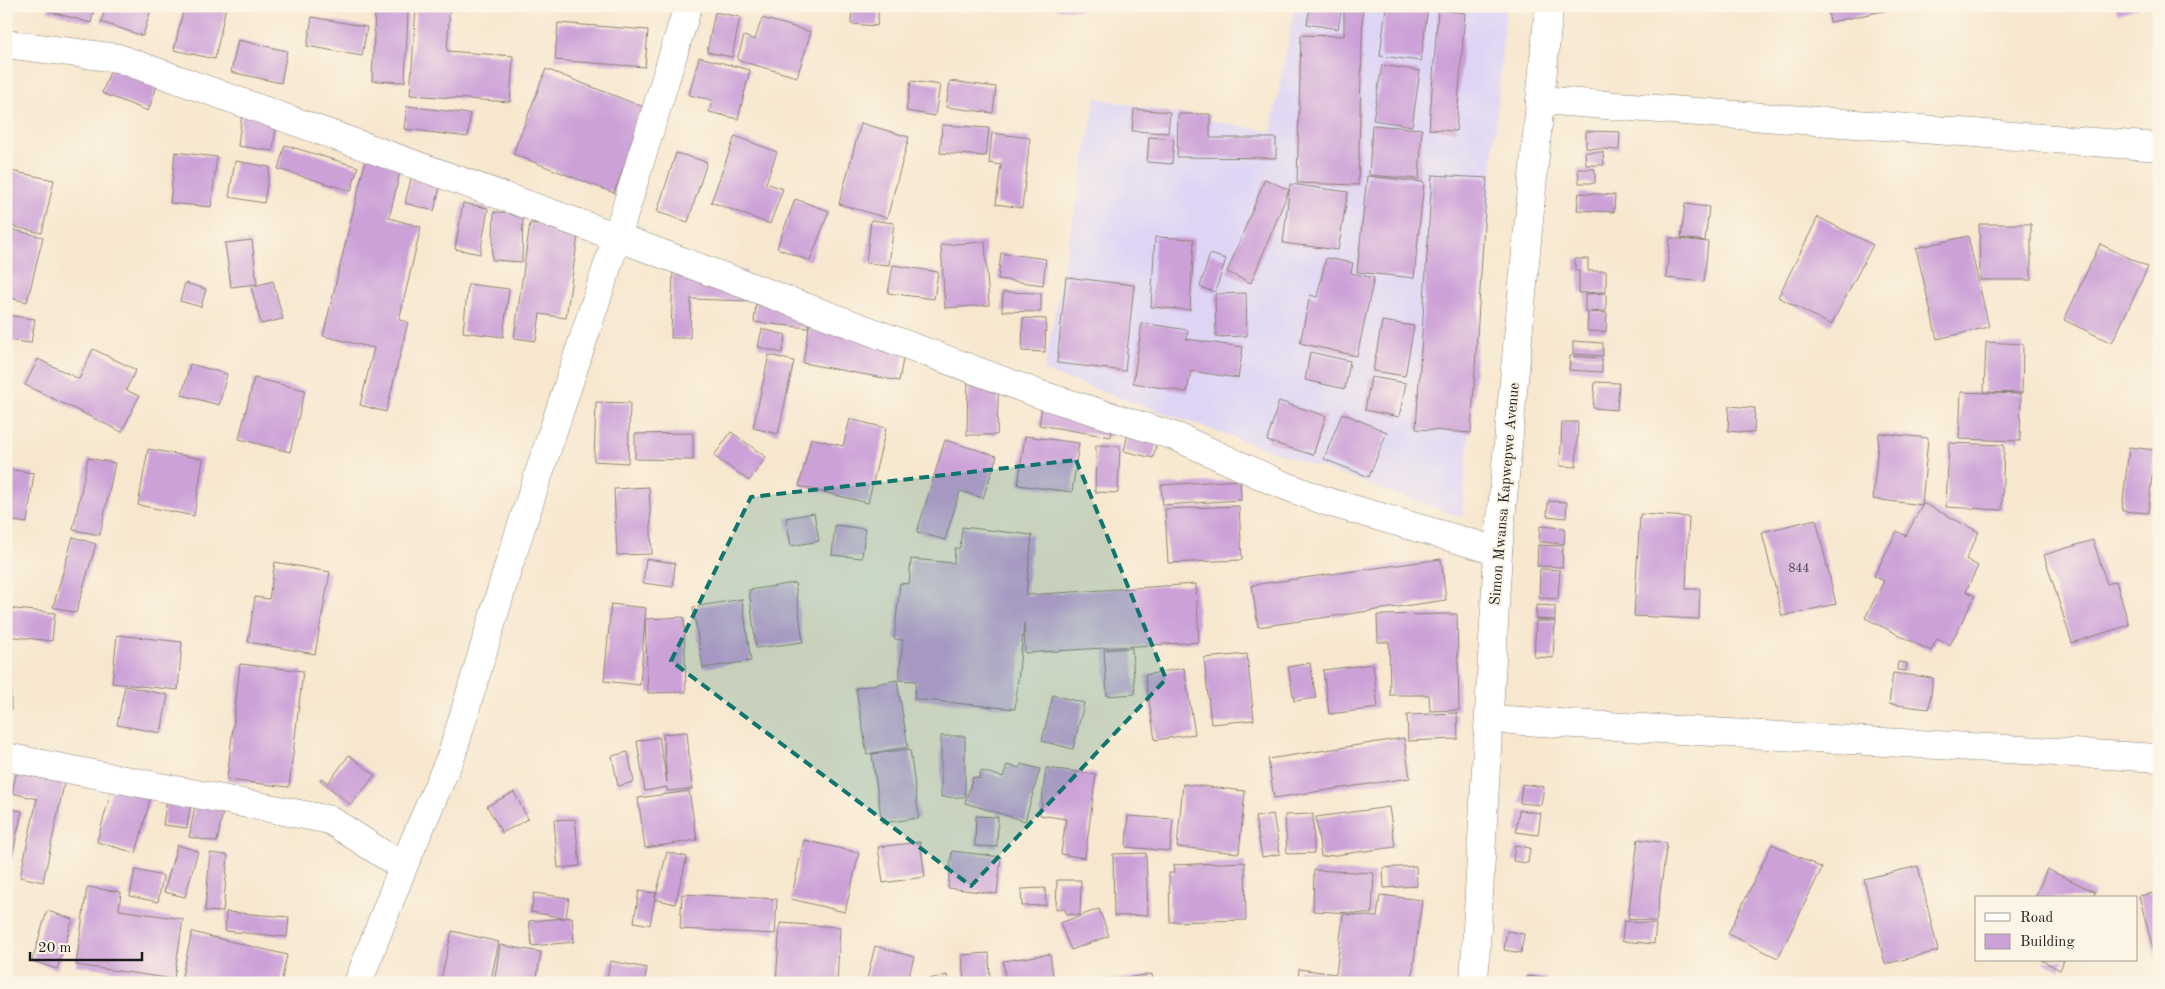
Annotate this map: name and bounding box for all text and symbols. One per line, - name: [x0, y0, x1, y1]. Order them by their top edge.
- street label: Simon Mwansa Kapwepwe Avenue: [1488, 382, 1523, 606]
- house number: 844: [1789, 563, 1809, 575]
- legend: [1975, 896, 2138, 962]
- text: Road: [2020, 911, 2054, 926]
- scale bar: [30, 929, 142, 961]
- text: Building: [2020, 935, 2075, 950]
- text: 20 m: [38, 941, 72, 956]

